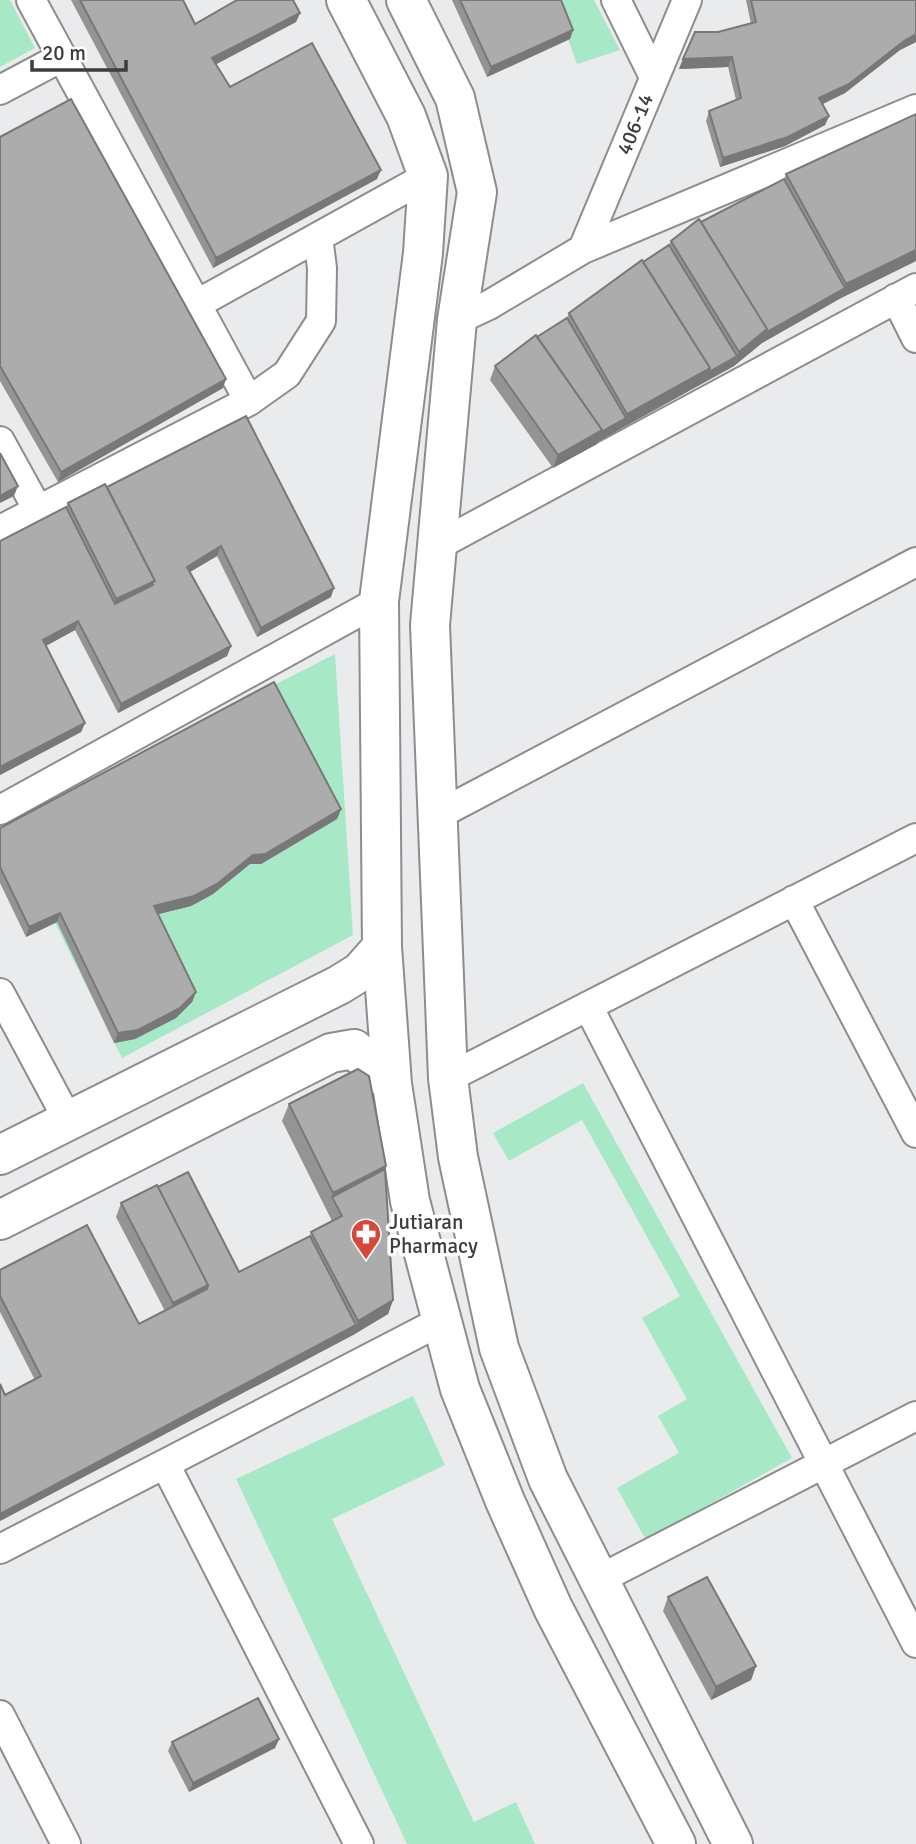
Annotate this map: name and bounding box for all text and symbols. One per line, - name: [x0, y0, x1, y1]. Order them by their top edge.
- scale bar: [32, 28, 126, 72]
- text: 20 m: [42, 40, 86, 66]
- street label: 406-14: [611, 89, 659, 159]
- place label: Jutiaran Pharmacy: [389, 1209, 478, 1259]
- pharmacy icon: Jutiaran Pharmacy: [349, 1217, 383, 1261]

